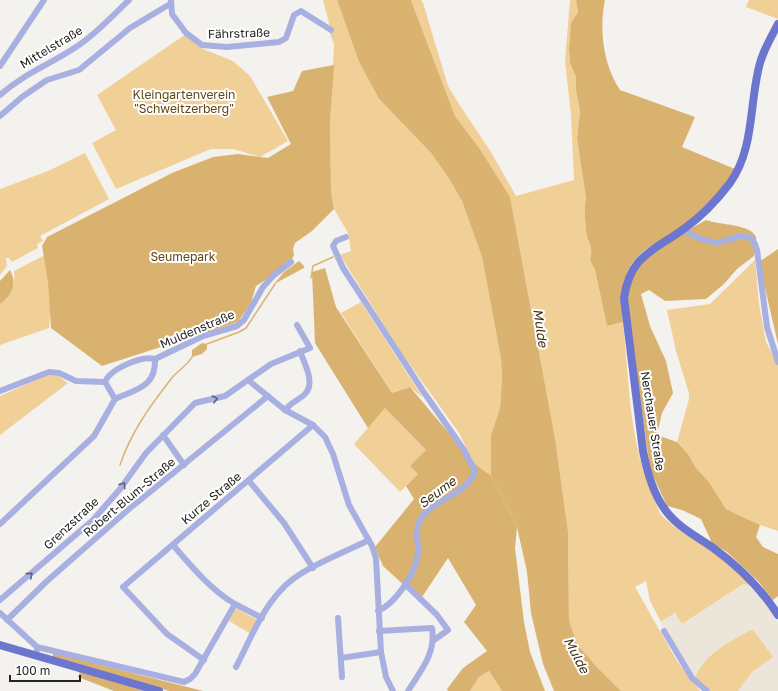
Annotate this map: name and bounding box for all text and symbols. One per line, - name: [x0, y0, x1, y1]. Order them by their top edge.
- street label: Mittelstraße: [17, 22, 85, 72]
- street label: Fährstraße: [208, 24, 270, 42]
- park label: Kleingartenverein "Schweitzerberg": [133, 87, 235, 116]
- park label: Seumepark: [150, 249, 216, 264]
- street label: Muldenstraße: [158, 307, 237, 351]
- water label: Mulde: [530, 308, 552, 350]
- street label: Nerchauer Straße: [638, 370, 668, 472]
- one-way arrow: [212, 395, 218, 403]
- street label: Robert-Blum-Straße: [80, 454, 178, 540]
- street label: Kurze Straße: [178, 469, 244, 527]
- water label: Seume: [415, 472, 460, 511]
- one-way arrow: [118, 482, 125, 489]
- street label: Grenzstraße: [40, 494, 102, 552]
- one-way arrow: [25, 572, 32, 579]
- water label: Mulde: [561, 634, 594, 677]
- scale bar: [10, 657, 80, 683]
- text: 100 m: [16, 663, 50, 678]

